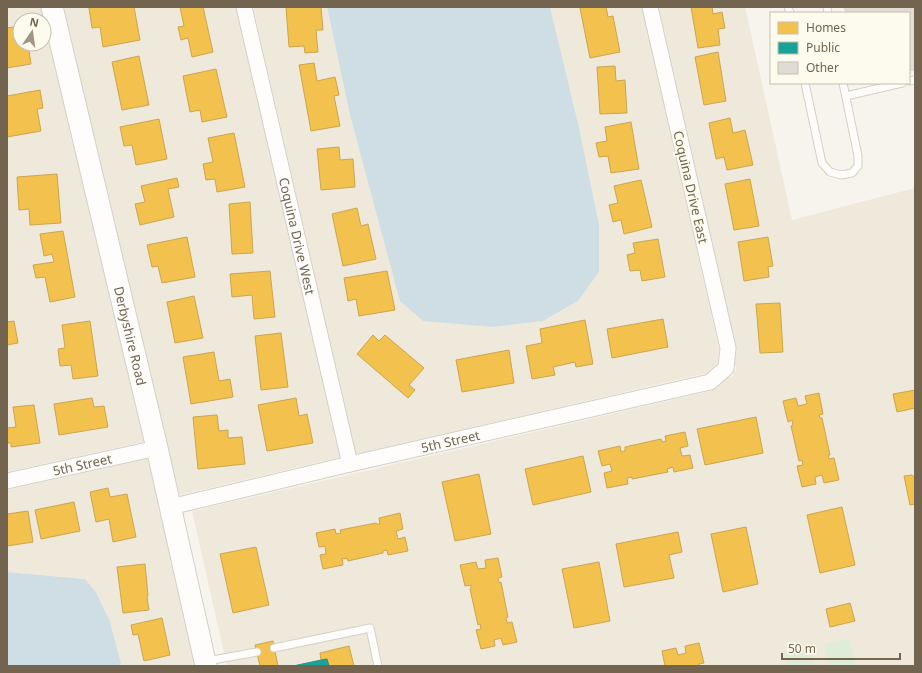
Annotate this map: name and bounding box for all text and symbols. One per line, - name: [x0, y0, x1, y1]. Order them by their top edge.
- north arrow: [12, 12, 52, 52]
- legend: [770, 12, 910, 84]
- text: N: [28, 13, 40, 30]
- text: Homes: [806, 19, 846, 36]
- text: Public: [806, 39, 840, 56]
- text: Other: [806, 59, 839, 76]
- street label: Coquina Drive East: [669, 129, 713, 245]
- street label: Coquina Drive West: [275, 175, 319, 297]
- street label: Derbyshire Road: [110, 284, 151, 387]
- street label: 5th Street: [419, 426, 482, 457]
- street label: 5th Street: [51, 449, 114, 480]
- scale bar: [782, 635, 900, 661]
- text: 50 m: [788, 640, 816, 657]

